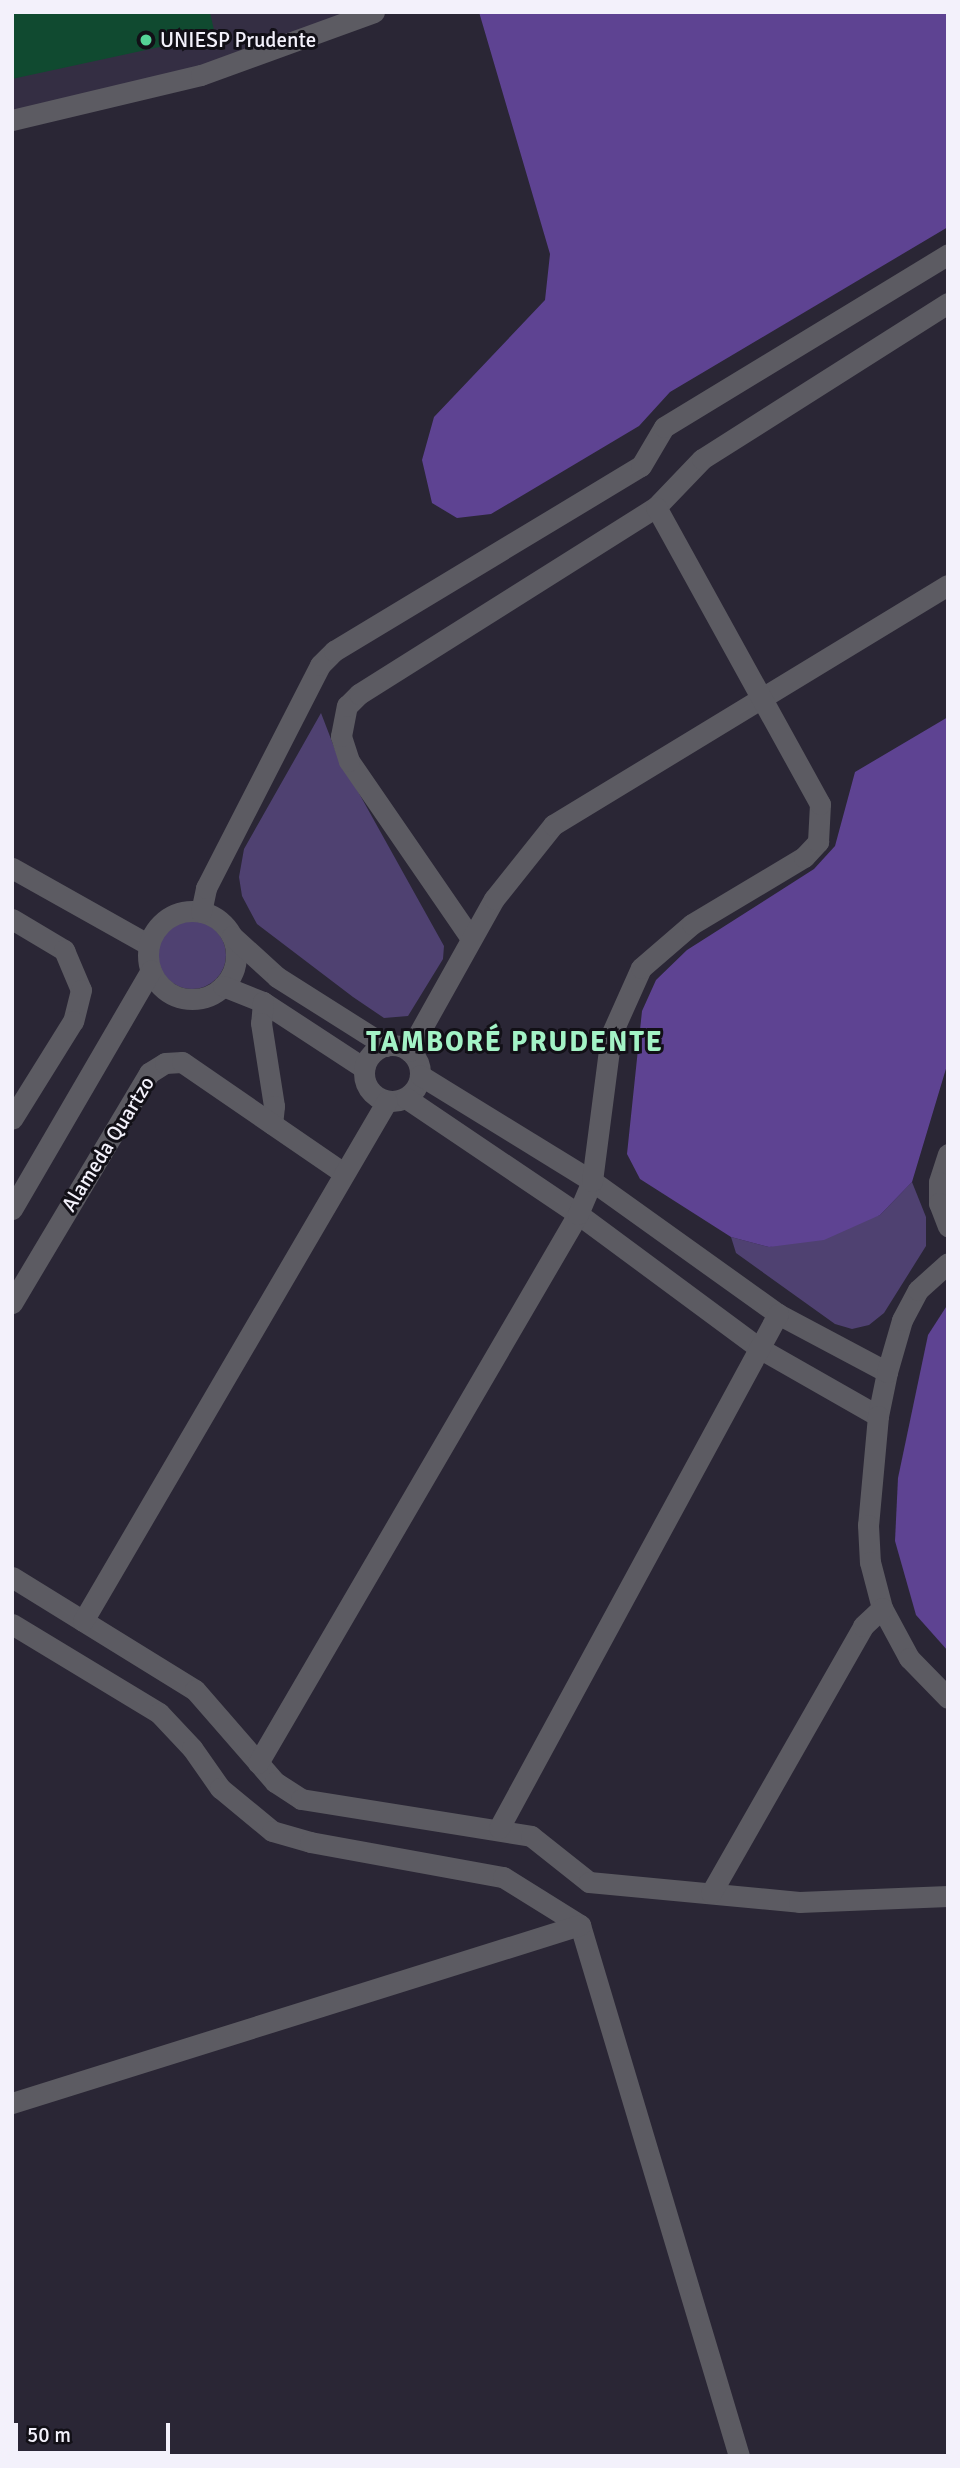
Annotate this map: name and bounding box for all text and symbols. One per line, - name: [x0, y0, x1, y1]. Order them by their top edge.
- place label: UNIESP Prudente: [160, 27, 316, 53]
- marker: UNIESP Prudente: [138, 32, 154, 48]
- district label: TAMBORÉ PRUDENTE: [368, 1025, 662, 1059]
- street label: Alameda Quartzo: [56, 1072, 160, 1216]
- scale bar: [18, 2408, 173, 2452]
- text: 50 m: [27, 2422, 71, 2448]

